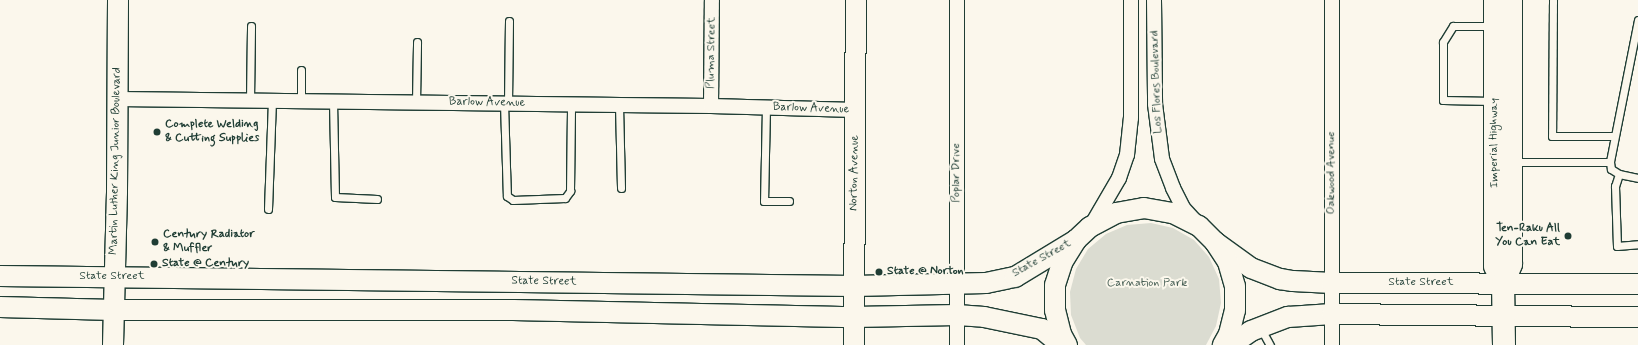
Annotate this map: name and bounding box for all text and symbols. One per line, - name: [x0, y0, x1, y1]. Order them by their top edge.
- street label: Pluma Street: [704, 17, 720, 89]
- street label: Los Flores Boulevard: [1148, 30, 1166, 134]
- street label: Martin Luther King Junior Boulevard: [107, 68, 125, 254]
- street label: Barlow Avenue: [449, 95, 525, 111]
- street label: Imperial Highway: [1488, 98, 1502, 188]
- street label: Barlow Avenue: [773, 100, 849, 118]
- place label: Complete Welding & Cutting Supplies: [165, 118, 259, 146]
- marker: Complete Welding & Cutting Supplies: [152, 127, 162, 137]
- street label: Oakwood Avenue: [1325, 131, 1339, 215]
- street label: Norton Avenue: [847, 136, 863, 210]
- street label: Poplar Drive: [950, 144, 964, 202]
- place label: Ten-Raku All You Can Eat: [1496, 222, 1560, 250]
- place label: Century Radiator & Muffler: [163, 228, 255, 256]
- marker: Ten-Raku All You Can Eat: [1563, 231, 1573, 241]
- marker: Century Radiator & Muffler: [150, 237, 160, 247]
- street label: State Street: [1010, 237, 1074, 281]
- place label: State @ Century: [162, 257, 249, 271]
- marker: State @ Century: [149, 259, 159, 269]
- place label: State @ Norton: [887, 265, 964, 279]
- marker: State @ Norton: [874, 267, 884, 277]
- street label: State Street: [79, 270, 145, 284]
- street label: State Street: [511, 274, 577, 290]
- street label: State Street: [1388, 276, 1454, 290]
- park label: Carnation Park: [1107, 277, 1187, 291]

